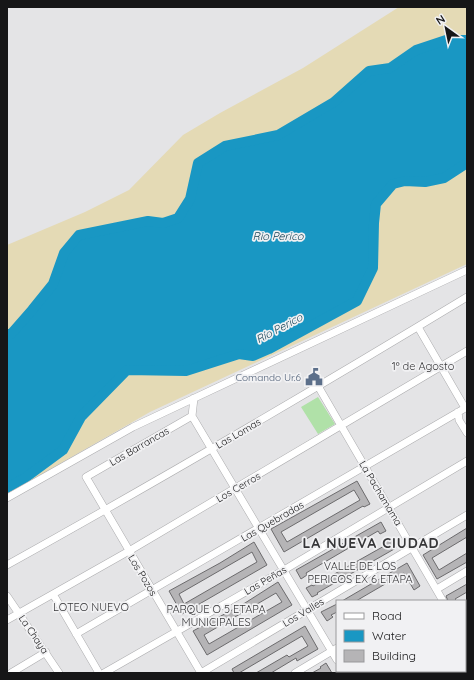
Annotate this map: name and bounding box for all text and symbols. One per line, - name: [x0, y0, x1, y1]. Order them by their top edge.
- north arrow: [426, 8, 466, 48]
- text: N: [433, 12, 448, 28]
- water label: Rio Perico: [253, 229, 305, 243]
- water label: Río Perico: [253, 309, 306, 346]
- district label: 1º de Agosto: [392, 359, 455, 373]
- public building icon: Comando Ur.6: [304, 367, 324, 387]
- place label: Comando Ur.6: [236, 371, 302, 384]
- street label: Las Lomas: [213, 415, 263, 452]
- street label: Las Barrancas: [107, 424, 172, 469]
- street label: La Pachamama: [356, 458, 405, 528]
- street label: Los Cerros: [214, 469, 263, 505]
- street label: Las Quebradas: [238, 498, 306, 545]
- district label: LA NUEVA CIUDAD: [302, 534, 440, 552]
- street label: Los Pozos: [125, 552, 160, 599]
- district label: VALLE DE LOS PERICOS EX 6 ETAPA: [307, 559, 413, 586]
- street label: Las Peñas: [242, 563, 289, 598]
- street label: Los Valles: [280, 595, 327, 630]
- district label: LOTEO NUEVO: [53, 600, 129, 614]
- legend: [336, 600, 466, 672]
- district label: PARQUE O 5 ETAPA MUNICIPALES: [166, 602, 266, 629]
- text: Road: [372, 608, 402, 623]
- street label: La Chaya: [16, 612, 51, 656]
- text: Water: [372, 628, 407, 643]
- text: Building: [372, 648, 416, 663]

